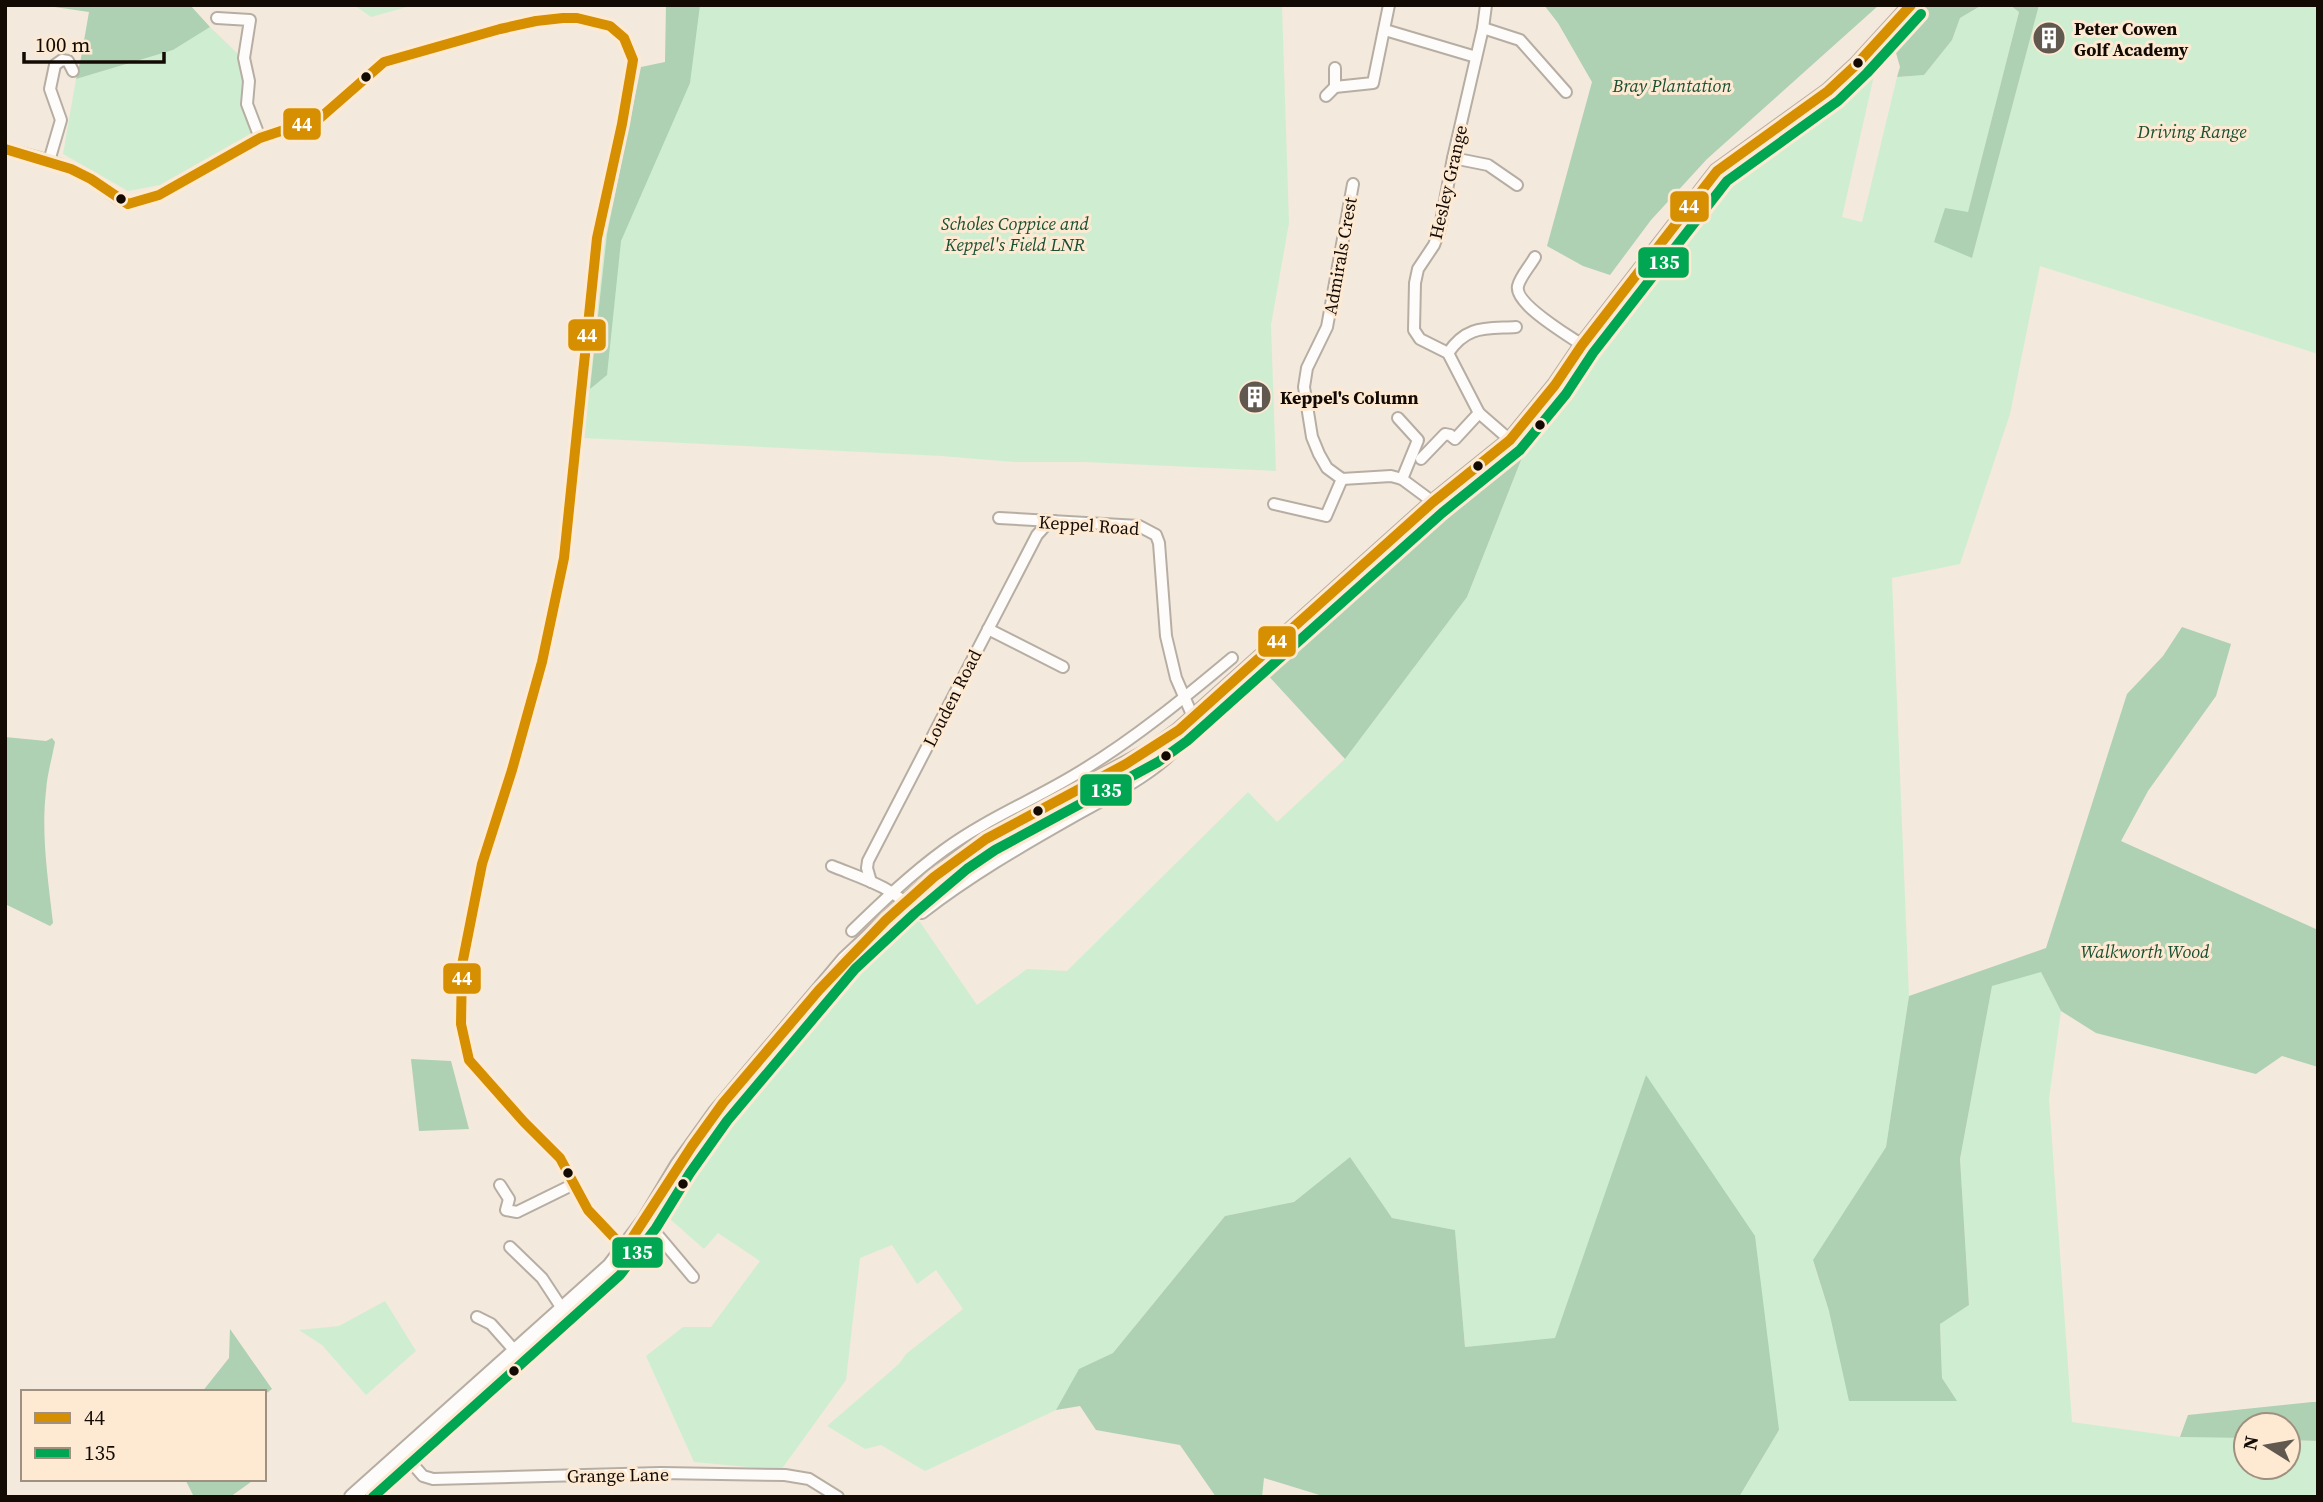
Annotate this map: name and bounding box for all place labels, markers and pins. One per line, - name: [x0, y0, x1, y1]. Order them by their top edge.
- place label: Peter Cowen Golf Academy: [2074, 16, 2189, 62]
- building icon: Peter Cowen Golf Academy: [2030, 19, 2068, 57]
- unlabelled marker: [1851, 56, 1865, 70]
- unlabelled marker: [359, 70, 373, 84]
- unlabelled marker: [114, 192, 128, 206]
- building icon: Keppel's Column: [1236, 378, 1274, 416]
- place label: Keppel's Column: [1280, 385, 1419, 410]
- unlabelled marker: [1533, 418, 1547, 432]
- unlabelled marker: [1471, 459, 1485, 473]
- unlabelled marker: [1159, 749, 1173, 763]
- unlabelled marker: [1031, 804, 1045, 818]
- unlabelled marker: [561, 1166, 575, 1180]
- unlabelled marker: [676, 1177, 690, 1191]
- unlabelled marker: [507, 1364, 521, 1378]

